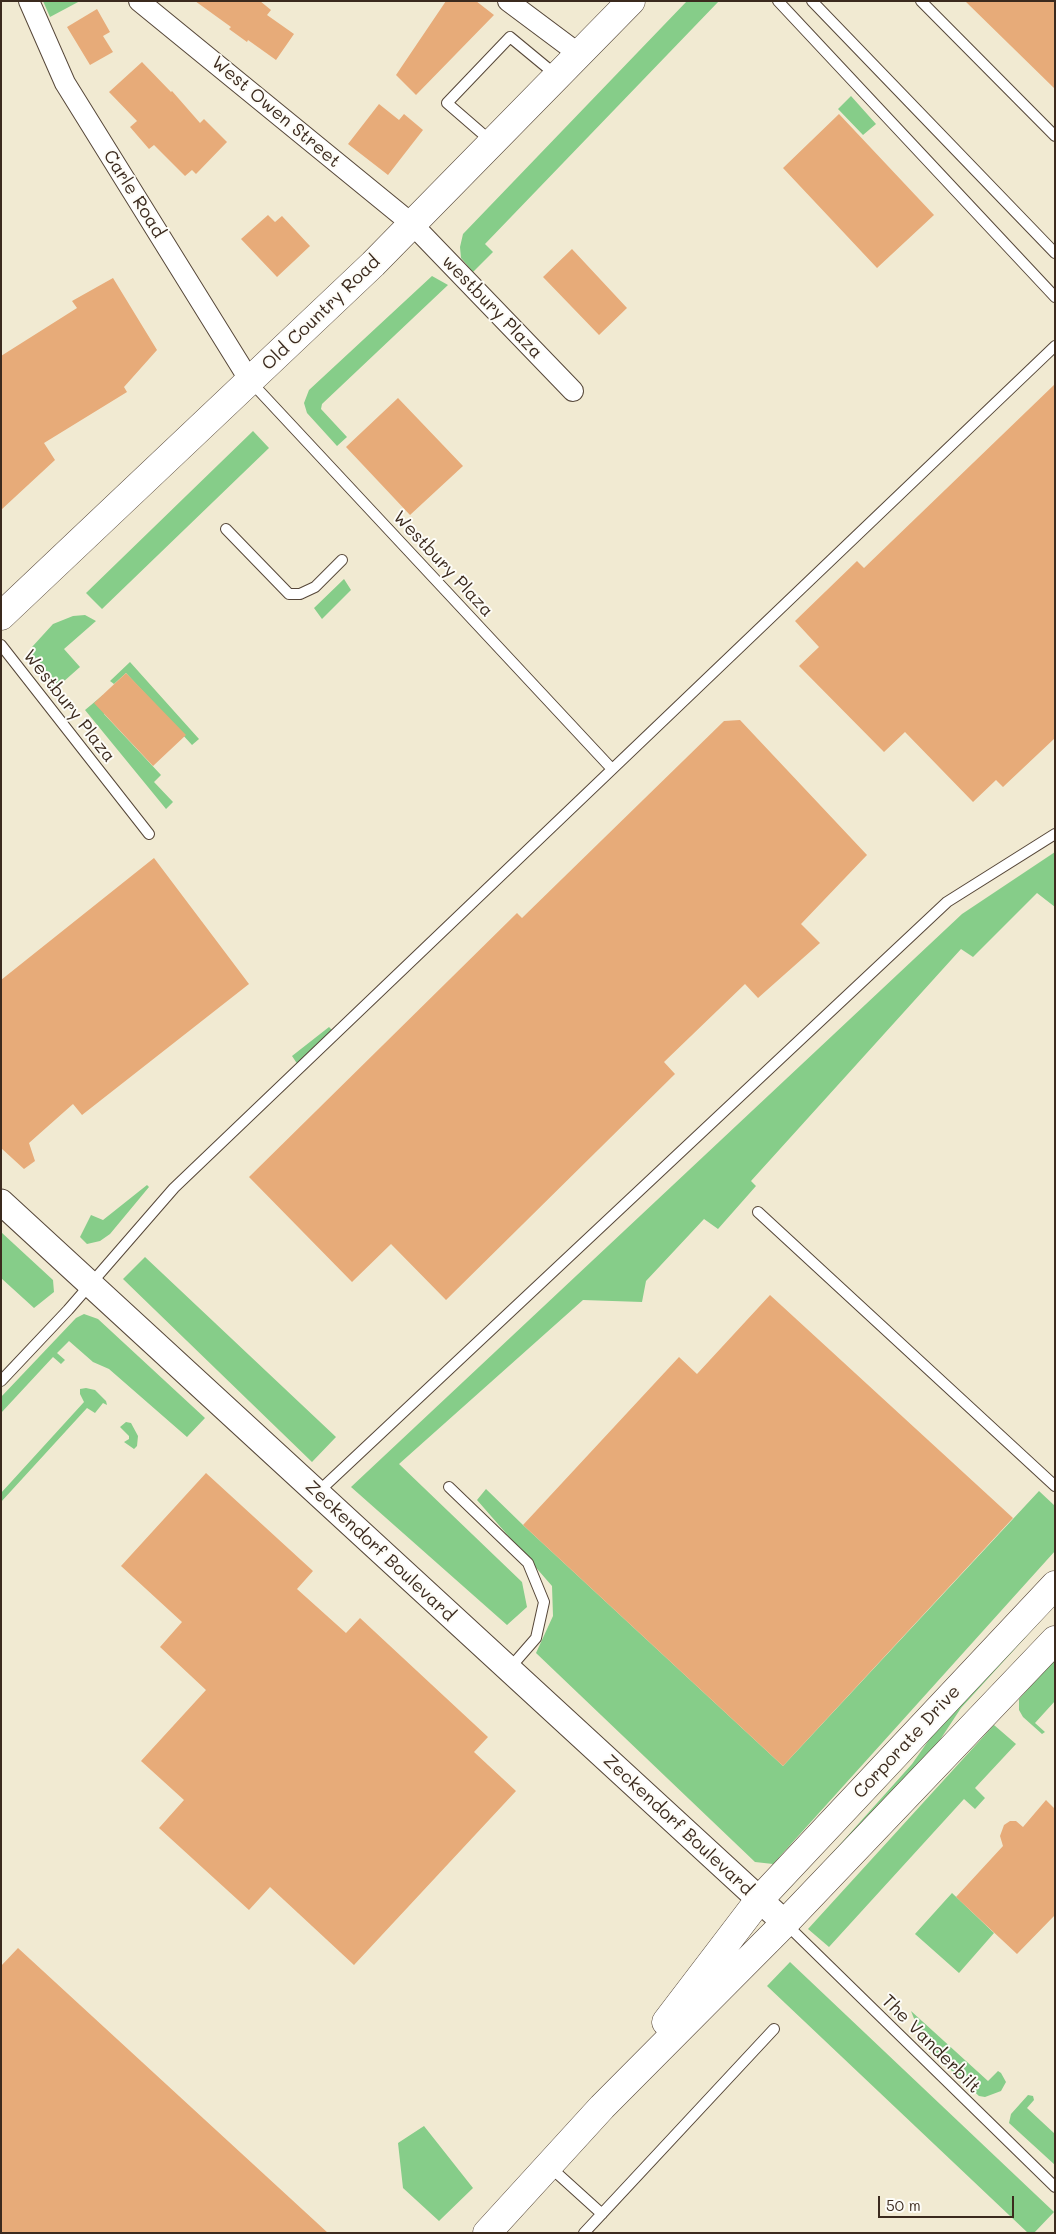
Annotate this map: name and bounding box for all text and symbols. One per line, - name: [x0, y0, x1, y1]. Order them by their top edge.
- street label: West Owen Street: [207, 52, 345, 172]
- street label: Carle Road: [99, 146, 169, 242]
- street label: Old Country Road: [257, 251, 385, 375]
- street label: westbury Plaza: [437, 251, 547, 363]
- street label: Westbury Plaza: [388, 507, 498, 621]
- street label: Westbury Plaza: [18, 645, 120, 767]
- street label: Zeckendorf Boulevard: [301, 1476, 459, 1626]
- street label: Corporate Drive: [849, 1681, 965, 1803]
- street label: Zeckendorf Boulevard: [599, 1750, 757, 1900]
- street label: The Vanderbilt: [877, 1990, 985, 2098]
- scale bar: [881, 2186, 1017, 2218]
- text: 50 m: [886, 2195, 921, 2215]

